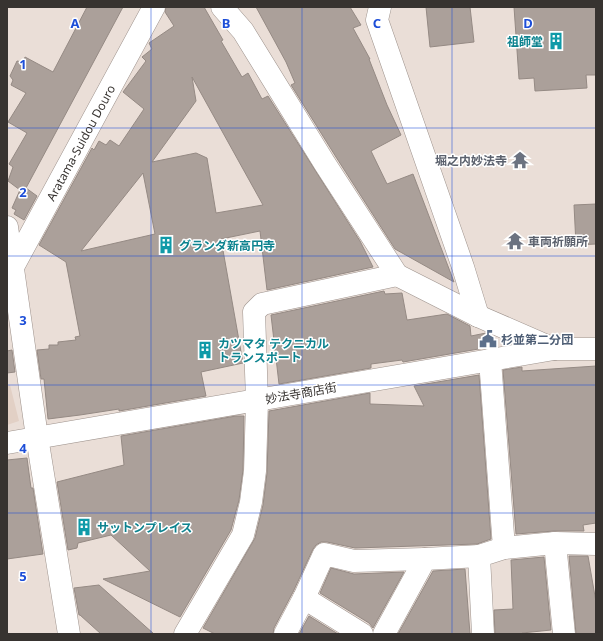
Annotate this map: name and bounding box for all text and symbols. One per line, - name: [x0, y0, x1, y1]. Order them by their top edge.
- text: A: [71, 14, 80, 32]
- text: B: [222, 14, 230, 32]
- text: C: [373, 14, 381, 32]
- text: D: [523, 14, 533, 32]
- building icon: 祖師堂: [546, 31, 566, 51]
- place label: 祖師堂: [507, 33, 543, 50]
- text: 1: [19, 55, 27, 73]
- street label: Aratama-Suidou Douro: [42, 82, 119, 204]
- temple icon: 堀之内妙法寺: [510, 150, 530, 170]
- place label: 堀之内妙法寺: [435, 152, 507, 169]
- text: 2: [19, 183, 27, 201]
- temple icon: 車両祈願所: [505, 231, 525, 251]
- place label: 車両祈願所: [528, 233, 588, 250]
- building icon: グランダ新高円寺: [156, 235, 176, 255]
- place label: グランダ新高円寺: [179, 237, 275, 254]
- text: 3: [19, 311, 27, 329]
- public building icon: 杉並第二分団: [478, 329, 498, 349]
- place label: 杉並第二分団: [501, 331, 573, 348]
- place label: カツマタ テクニカル トランスポート: [218, 335, 329, 366]
- building icon: カツマタ テクニカル トランスポート: [195, 340, 215, 360]
- street label: 妙法寺商店街: [264, 378, 338, 408]
- text: 4: [19, 439, 27, 457]
- building icon: サットンプレイス: [74, 517, 94, 537]
- place label: サットンプレイス: [97, 519, 192, 536]
- text: 5: [19, 567, 27, 585]

